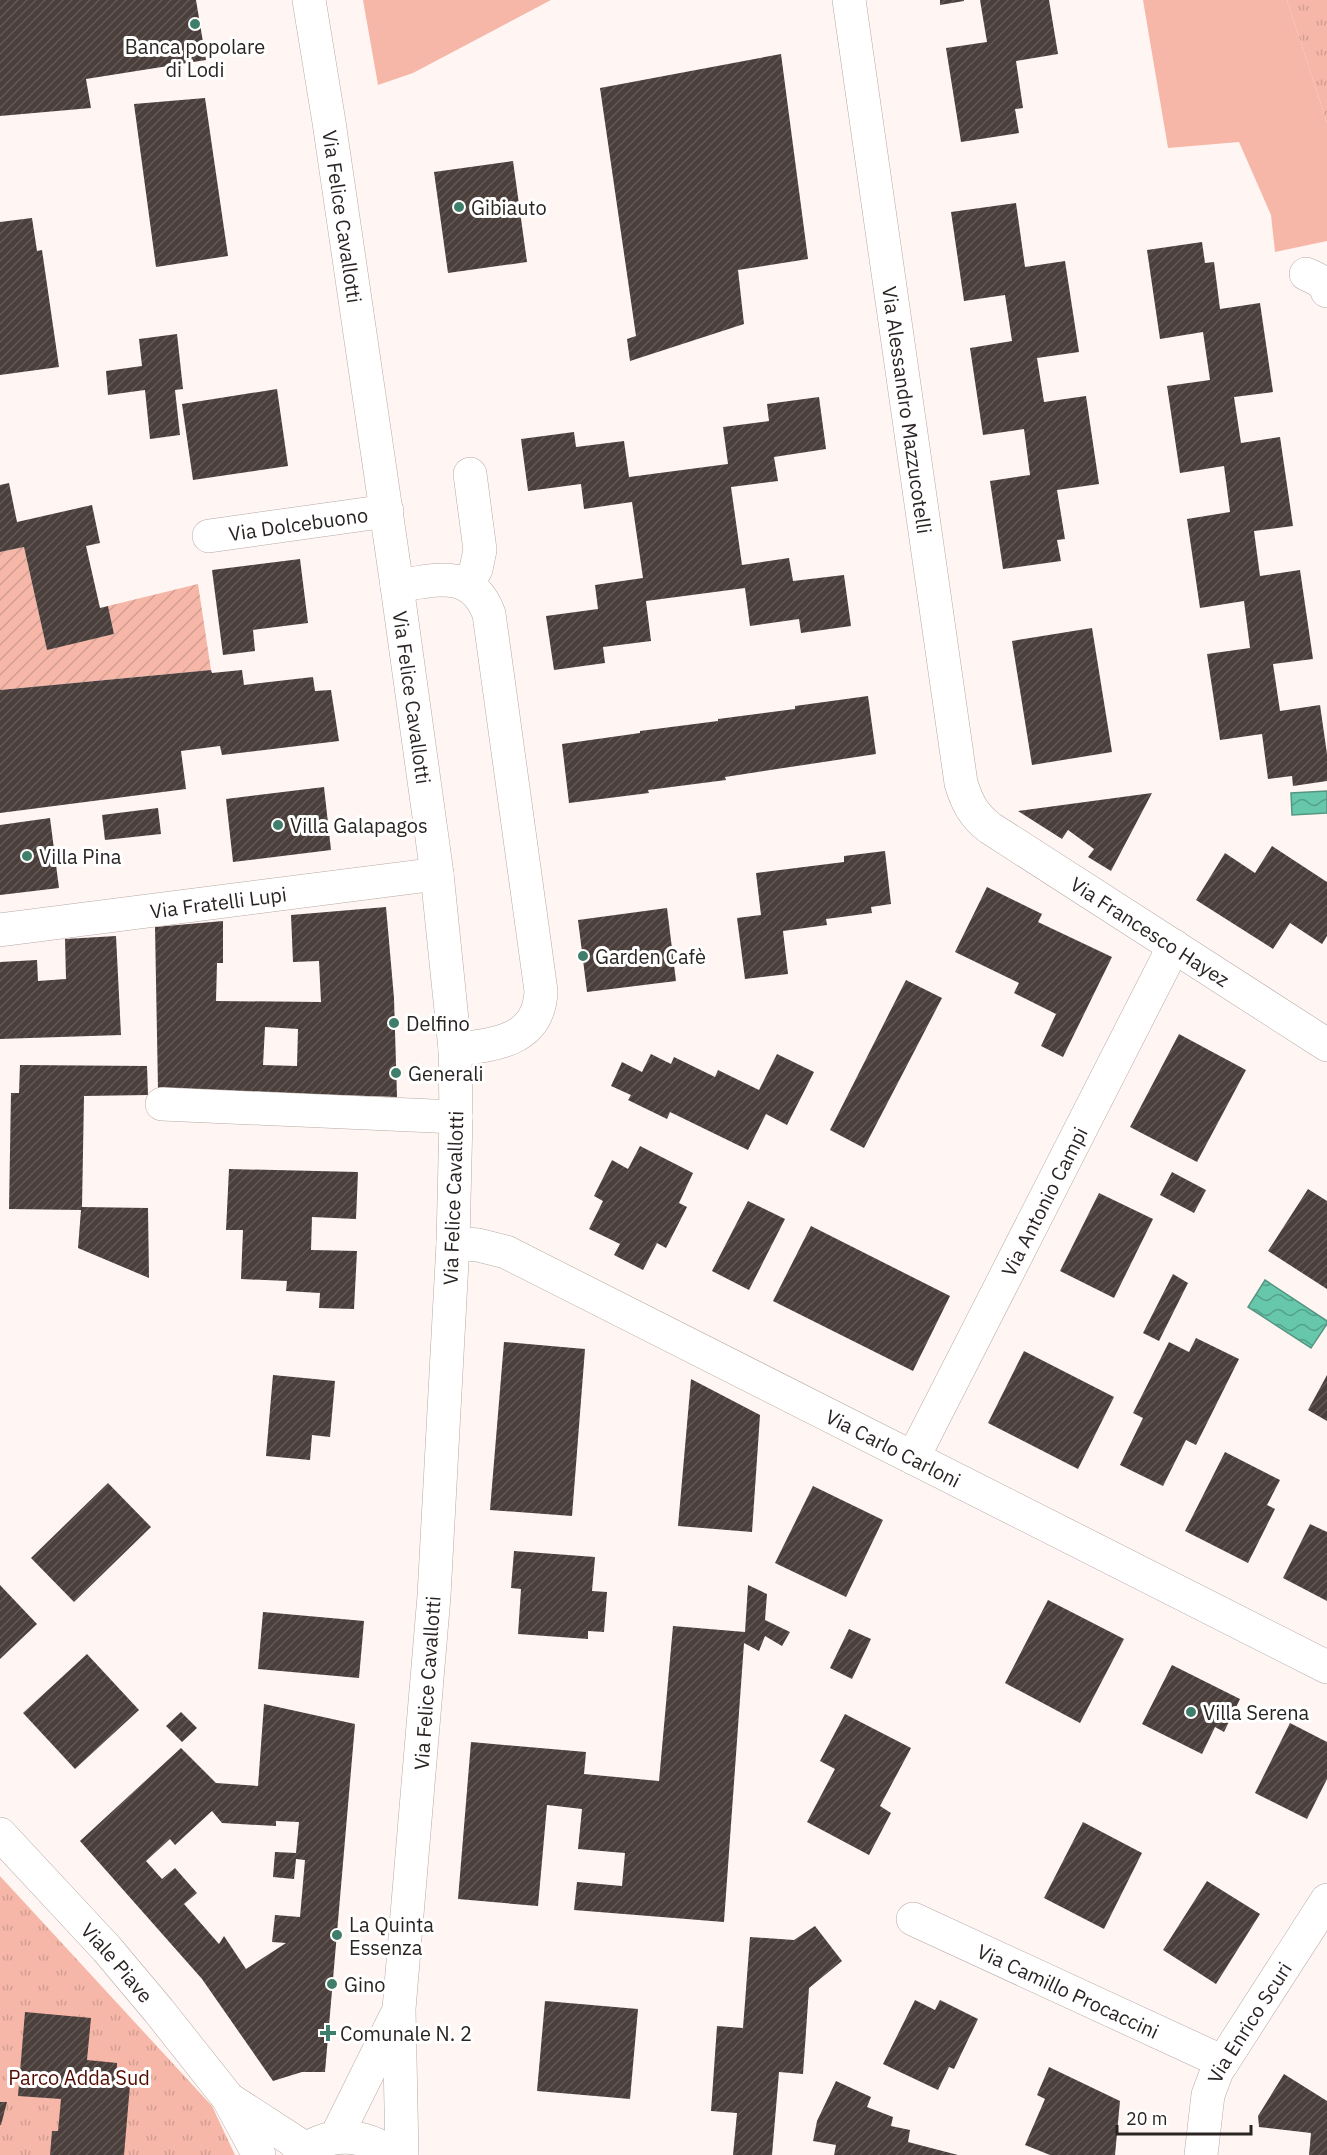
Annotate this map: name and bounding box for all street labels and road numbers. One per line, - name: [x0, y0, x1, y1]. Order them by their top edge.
- street label: Via Felice Cavallotti: [317, 128, 369, 305]
- street label: Via Alessandro Mazzucotelli: [877, 284, 939, 535]
- street label: Via Dolcebuono: [227, 500, 370, 547]
- street label: Via Felice Cavallotti: [387, 609, 438, 786]
- street label: Via Francesco Hayez: [1065, 870, 1235, 992]
- street label: Via Fratelli Lupi: [148, 880, 288, 924]
- street label: Via Felice Cavallotti: [436, 1110, 470, 1286]
- street label: Via Antonio Campi: [994, 1122, 1093, 1281]
- street label: Via Carlo Carloni: [821, 1402, 965, 1493]
- street label: Via Felice Cavallotti: [407, 1595, 447, 1771]
- street label: Viale Piave: [75, 1917, 160, 2008]
- street label: Via Camillo Procaccini: [973, 1937, 1164, 2044]
- street label: Via Enrico Scuri: [1200, 1956, 1297, 2087]

